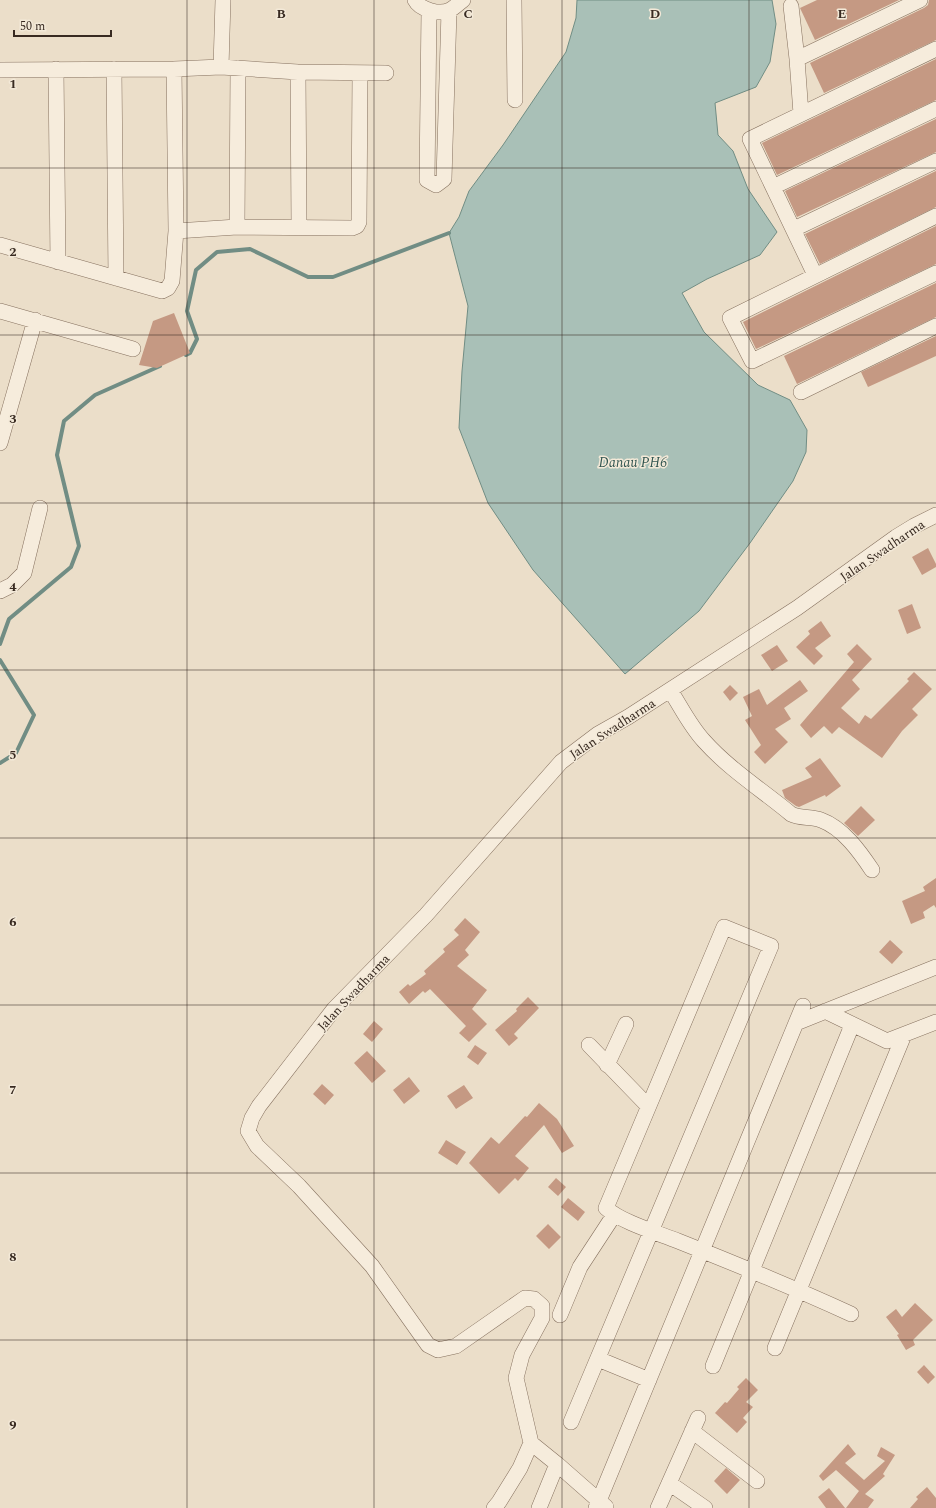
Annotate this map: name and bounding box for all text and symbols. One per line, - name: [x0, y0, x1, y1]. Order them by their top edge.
- text: B: [276, 4, 286, 24]
- text: C: [463, 4, 473, 24]
- text: D: [650, 4, 660, 24]
- text: E: [838, 4, 847, 24]
- scale bar: [14, 12, 111, 38]
- text: 50 m: [20, 17, 45, 36]
- text: 1: [9, 74, 17, 94]
- text: 2: [9, 242, 17, 262]
- text: 3: [9, 409, 17, 429]
- water label: Danau PH6: [599, 452, 667, 473]
- street label: Jalan Swadharma: [836, 514, 930, 587]
- text: 4: [9, 577, 17, 597]
- street label: Jalan Swadharma: [566, 693, 660, 764]
- text: 5: [9, 745, 17, 765]
- text: 6: [9, 912, 17, 932]
- street label: Jalan Swadharma: [313, 949, 395, 1036]
- text: 7: [9, 1080, 17, 1100]
- text: 8: [9, 1247, 17, 1267]
- text: 9: [9, 1415, 17, 1435]

